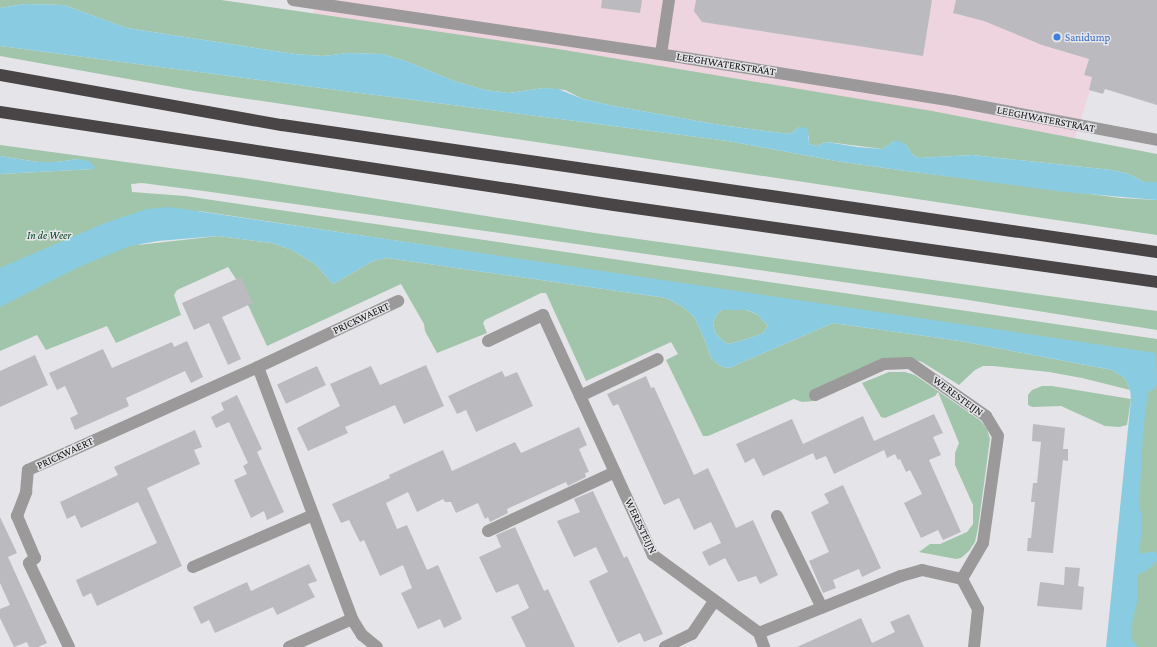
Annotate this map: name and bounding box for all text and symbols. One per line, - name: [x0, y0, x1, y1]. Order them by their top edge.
- place label: Sanidump: [1065, 30, 1110, 44]
- marker: Sanidump: [1052, 32, 1062, 42]
- street label: LEEGHWATERSTRAAT: [676, 50, 776, 78]
- street label: LEEGHWATERSTRAAT: [996, 103, 1096, 135]
- park label: In de Weer: [27, 228, 71, 242]
- street label: PRICKWAERT: [331, 299, 391, 337]
- street label: WERESTEIJN: [930, 373, 986, 419]
- street label: PRICKWAERT: [35, 434, 95, 472]
- street label: WERESTEIJN: [622, 497, 660, 555]

